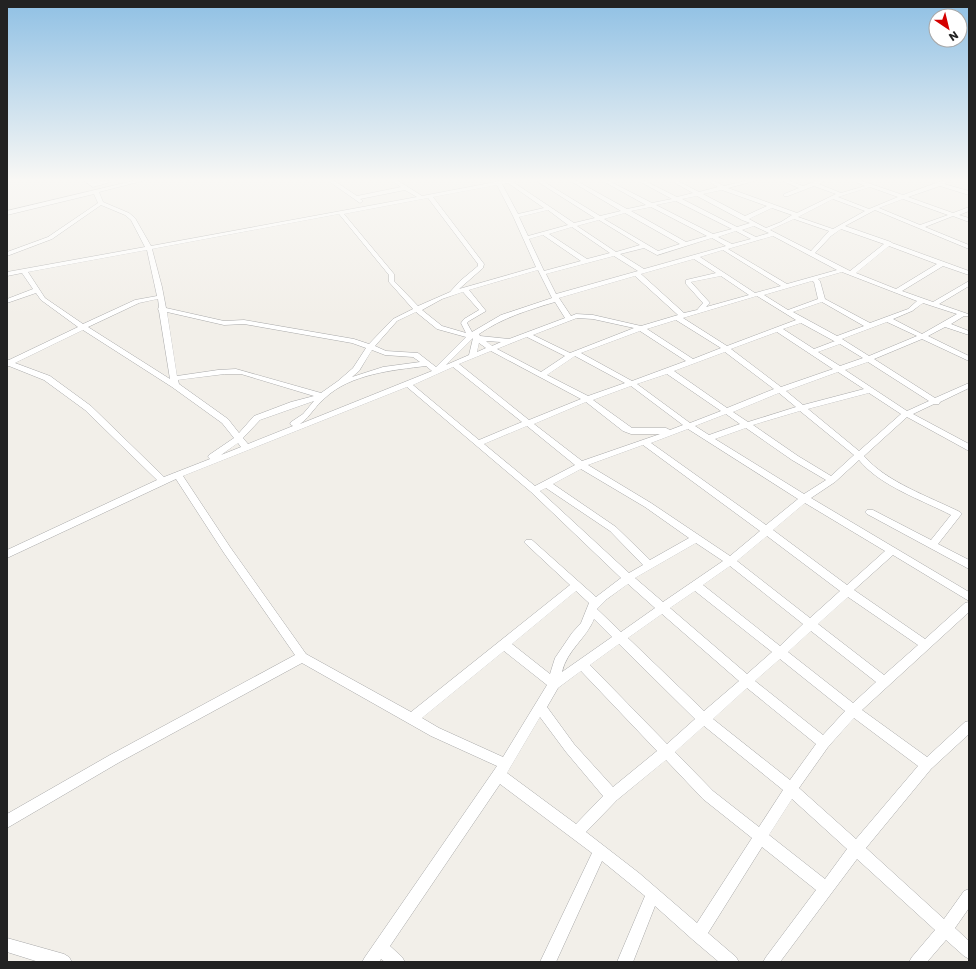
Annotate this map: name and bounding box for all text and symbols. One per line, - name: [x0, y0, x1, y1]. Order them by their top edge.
- north arrow: [928, 8, 968, 48]
- text: N: [946, 27, 962, 45]

